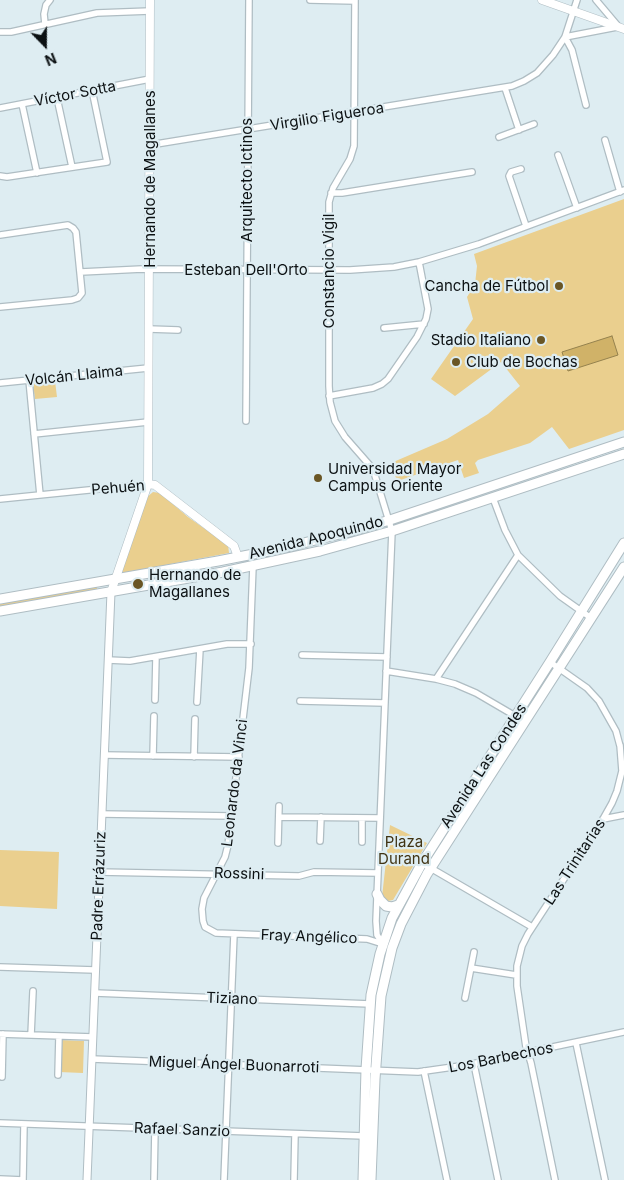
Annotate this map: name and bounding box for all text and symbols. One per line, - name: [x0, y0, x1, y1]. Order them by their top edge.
- north arrow: [20, 20, 70, 70]
- text: N: [43, 49, 59, 69]
- street label: Víctor Sotta: [33, 77, 117, 111]
- street label: Hernando de Magallanes: [141, 90, 159, 268]
- street label: Virgilio Figueroa: [269, 99, 385, 135]
- street label: Arquitecto Ictinos: [238, 118, 256, 242]
- street label: Constancio Vigil: [320, 214, 338, 328]
- street label: Esteban Dell'Orto: [184, 261, 308, 279]
- place label: Cancha de Fútbol: [425, 277, 549, 295]
- marker: Cancha de Fútbol: [553, 280, 565, 292]
- place label: Stadio Italiano: [431, 331, 531, 349]
- marker: Stadio Italiano: [535, 334, 547, 346]
- place label: Club de Bochas: [466, 353, 578, 371]
- marker: Club de Bochas: [450, 356, 462, 368]
- street label: Volcán Llaima: [24, 362, 124, 390]
- place label: Universidad Mayor Campus Oriente: [328, 460, 461, 495]
- marker: Universidad Mayor Campus Oriente: [312, 472, 324, 484]
- street label: Pehuén: [91, 477, 145, 499]
- street label: Avenida Apoquindo: [247, 513, 385, 563]
- place label: Hernando de Magallanes: [149, 566, 241, 601]
- marker: Hernando de Magallanes: [131, 577, 145, 591]
- street label: Avenida Las Condes: [437, 701, 531, 831]
- street label: Leonardo da Vinci: [218, 718, 252, 848]
- street label: Las Trinitarias: [540, 816, 610, 908]
- street label: Padre Errázuriz: [88, 831, 110, 941]
- park label: Plaza Durand: [378, 833, 430, 868]
- street label: Rossini: [214, 864, 264, 884]
- street label: Fray Angélico: [260, 926, 358, 948]
- street label: Tiziano: [206, 989, 258, 1009]
- street label: Los Barbechos: [447, 1039, 555, 1077]
- street label: Miguel Ángel Buonarroti: [148, 1053, 320, 1077]
- street label: Rafael Sanzio: [134, 1119, 230, 1141]

